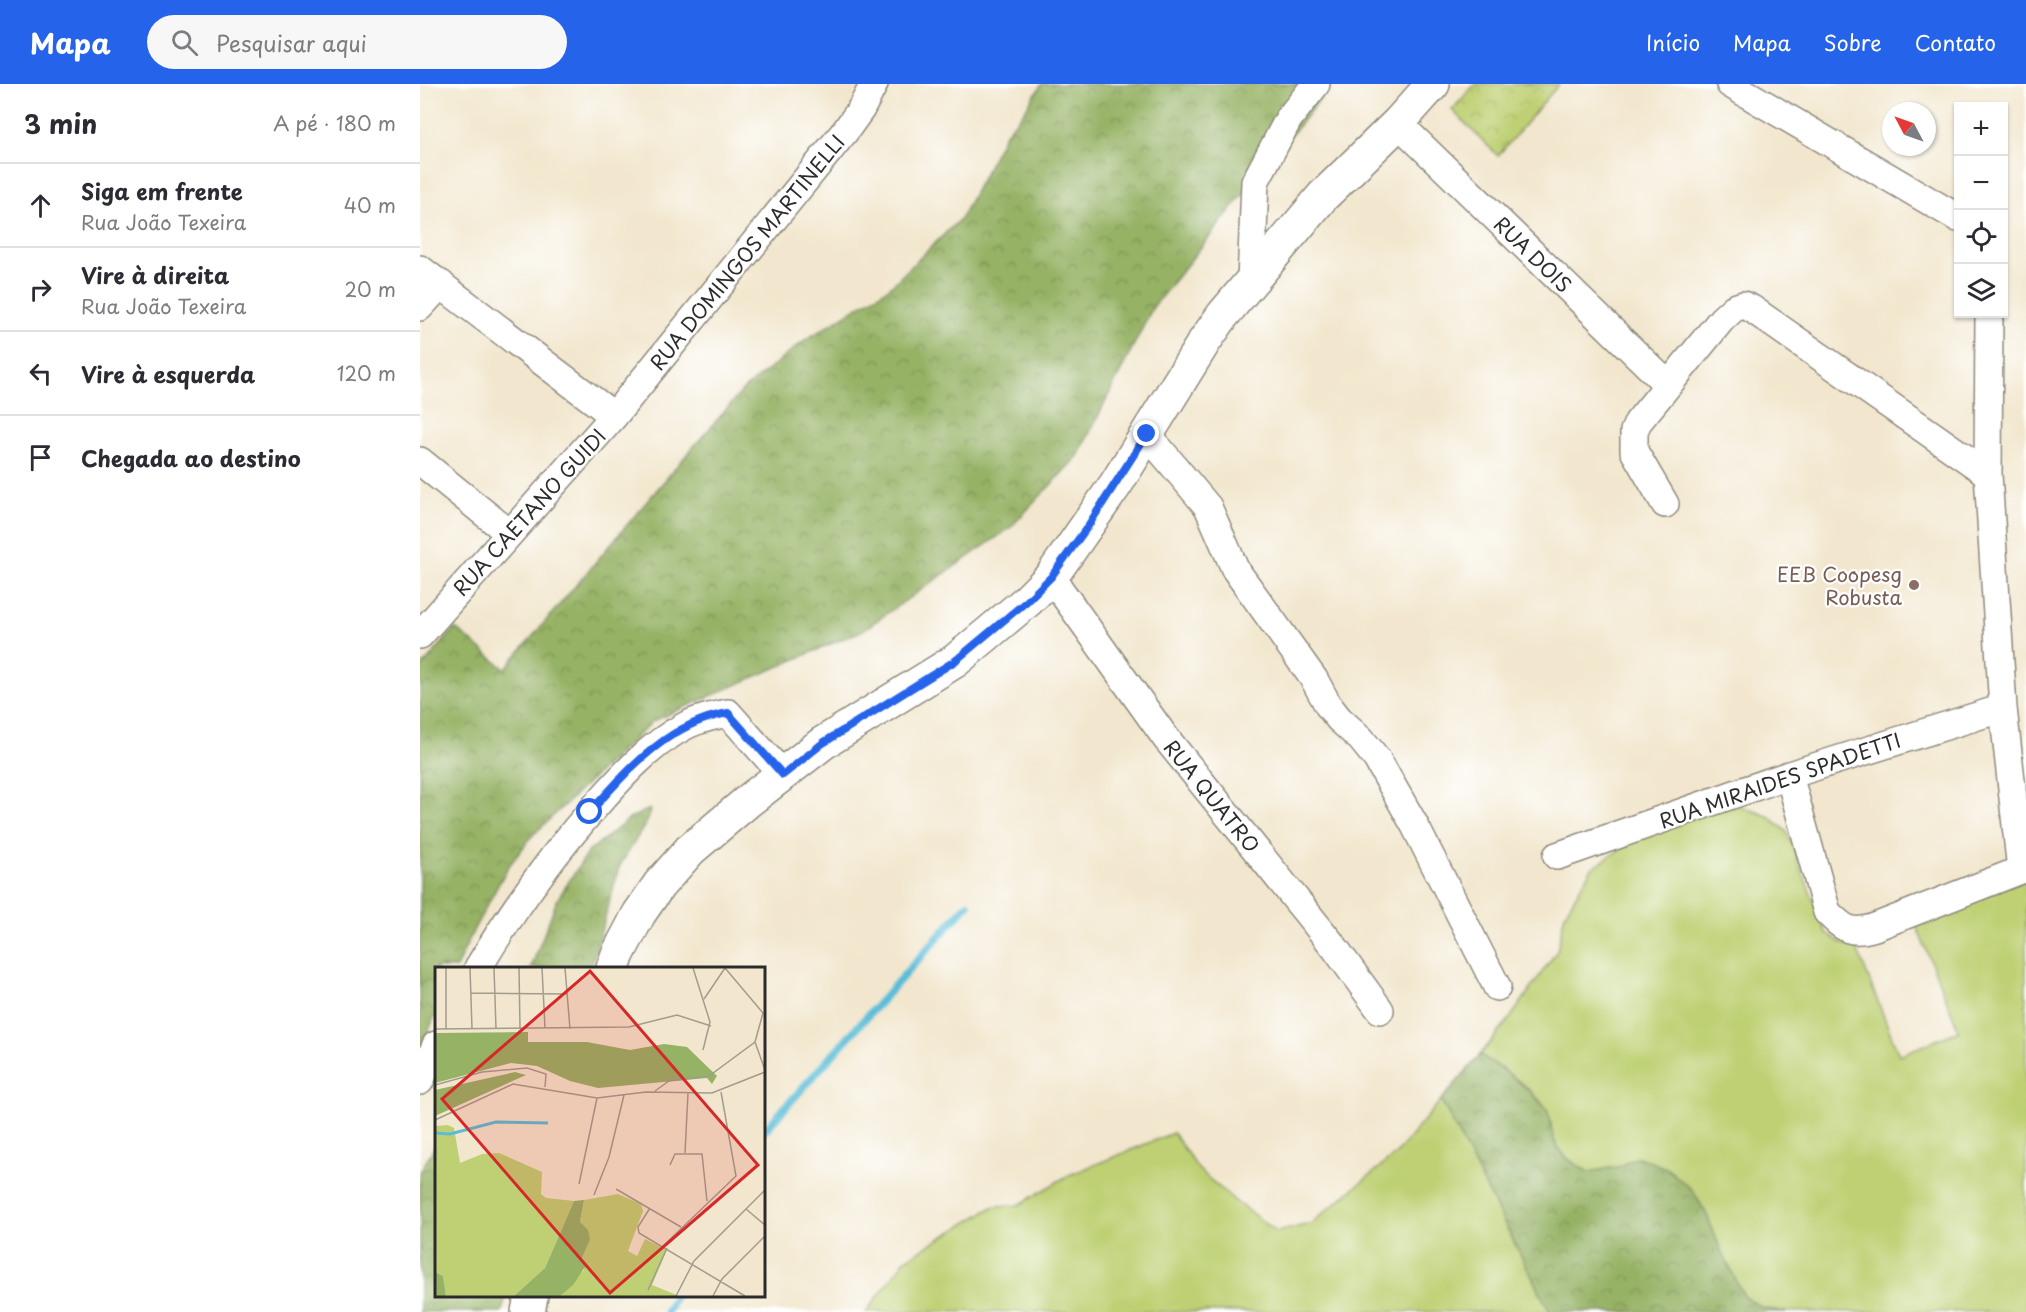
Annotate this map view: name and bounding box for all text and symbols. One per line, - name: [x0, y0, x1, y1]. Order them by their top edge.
- search box: [147, 15, 567, 69]
- text: Mapa: [30, 21, 111, 64]
- icon: search: [168, 26, 201, 59]
- text: Pesquisar aqui: [216, 26, 367, 59]
- text: Início: [1646, 26, 1700, 58]
- text: Mapa: [1733, 26, 1791, 58]
- text: Sobre: [1824, 26, 1882, 58]
- text: Contato: [1915, 26, 1996, 58]
- north arrow: [1882, 102, 1936, 156]
- map controls: [1954, 102, 2008, 318]
- button: +: [1954, 102, 2008, 156]
- text: 3 min: [24, 104, 97, 143]
- text: A pé · 180 m: [273, 108, 396, 138]
- street label: RUA DOMINGOS MARTINELLI: [642, 128, 852, 376]
- button: −: [1954, 156, 2008, 210]
- text: Siga em frente: [81, 174, 243, 207]
- icon: ahead: [24, 189, 57, 222]
- text: 40 m: [344, 190, 396, 220]
- text: Rua João Texeira: [81, 207, 246, 237]
- street label: RUA DOIS: [1487, 209, 1579, 299]
- button: locate: [1954, 210, 2008, 264]
- text: Vire à direita: [81, 258, 229, 291]
- button: layers: [1954, 264, 2008, 318]
- icon: right: [24, 273, 57, 306]
- text: 20 m: [344, 274, 396, 304]
- text: Rua João Texeira: [81, 291, 246, 321]
- icon: left: [24, 357, 57, 390]
- text: Vire à esquerda: [81, 357, 255, 390]
- text: 120 m: [337, 358, 396, 388]
- route end: [1133, 420, 1159, 446]
- street label: RUA CAETANO GUIDI: [446, 422, 612, 602]
- icon: arrive: [24, 441, 57, 474]
- text: Chegada ao destino: [81, 441, 301, 474]
- place label: EEB Coopesg Robusta: [1777, 559, 1903, 612]
- marker: EEB Coopesg Robusta: [1907, 578, 1921, 592]
- street label: RUA MIRAIDES SPADETTI: [1655, 724, 1905, 836]
- street label: RUA QUATRO: [1157, 733, 1267, 859]
- route start: [576, 798, 602, 824]
- inset map: [435, 967, 765, 1297]

